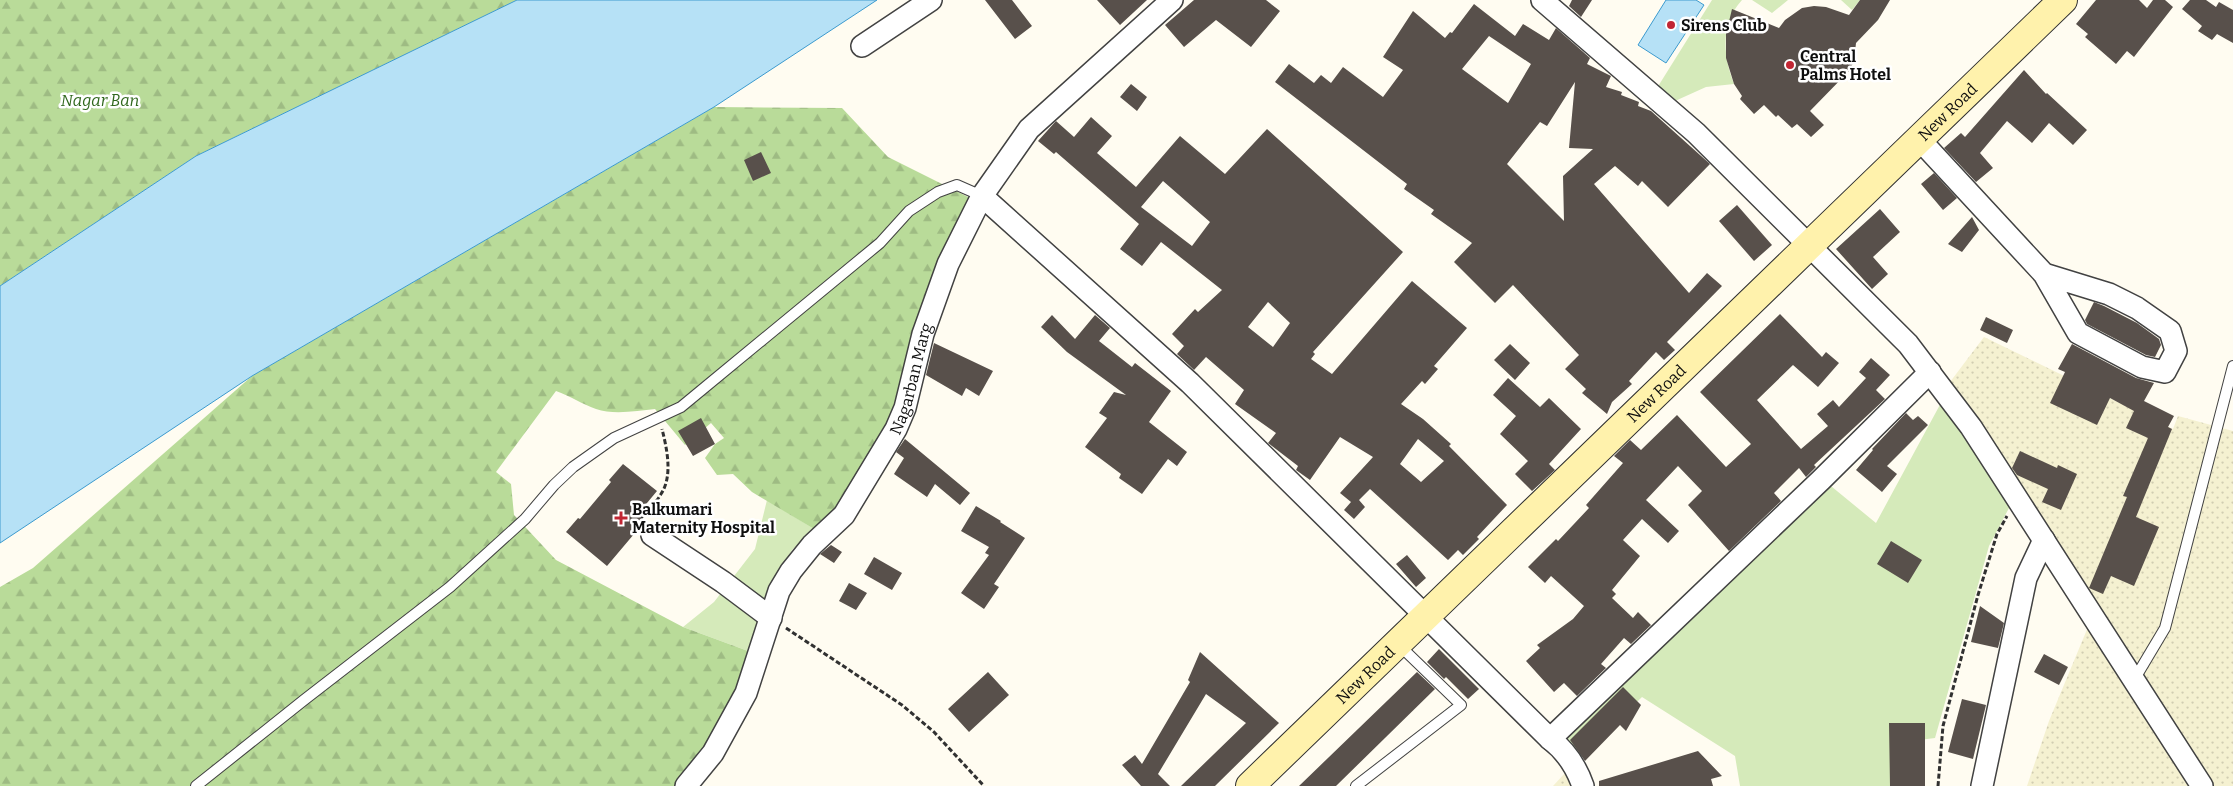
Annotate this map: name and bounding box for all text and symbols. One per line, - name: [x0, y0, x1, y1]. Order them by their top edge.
- place label: Sirens Club: [1681, 16, 1767, 35]
- marker: Sirens Club: [1665, 19, 1677, 31]
- place label: Central Palms Hotel: [1800, 47, 1891, 84]
- marker: Central Palms Hotel: [1784, 59, 1796, 71]
- street label: New Road: [1914, 79, 1981, 145]
- park label: Nagar Ban: [61, 91, 139, 110]
- street label: Nagarban Marg: [886, 320, 936, 438]
- street label: New Road: [1623, 361, 1690, 426]
- place label: Balkumari Maternity Hospital: [632, 500, 775, 537]
- marker: Balkumari Maternity Hospital: [614, 511, 628, 525]
- street label: New Road: [1332, 642, 1399, 708]

